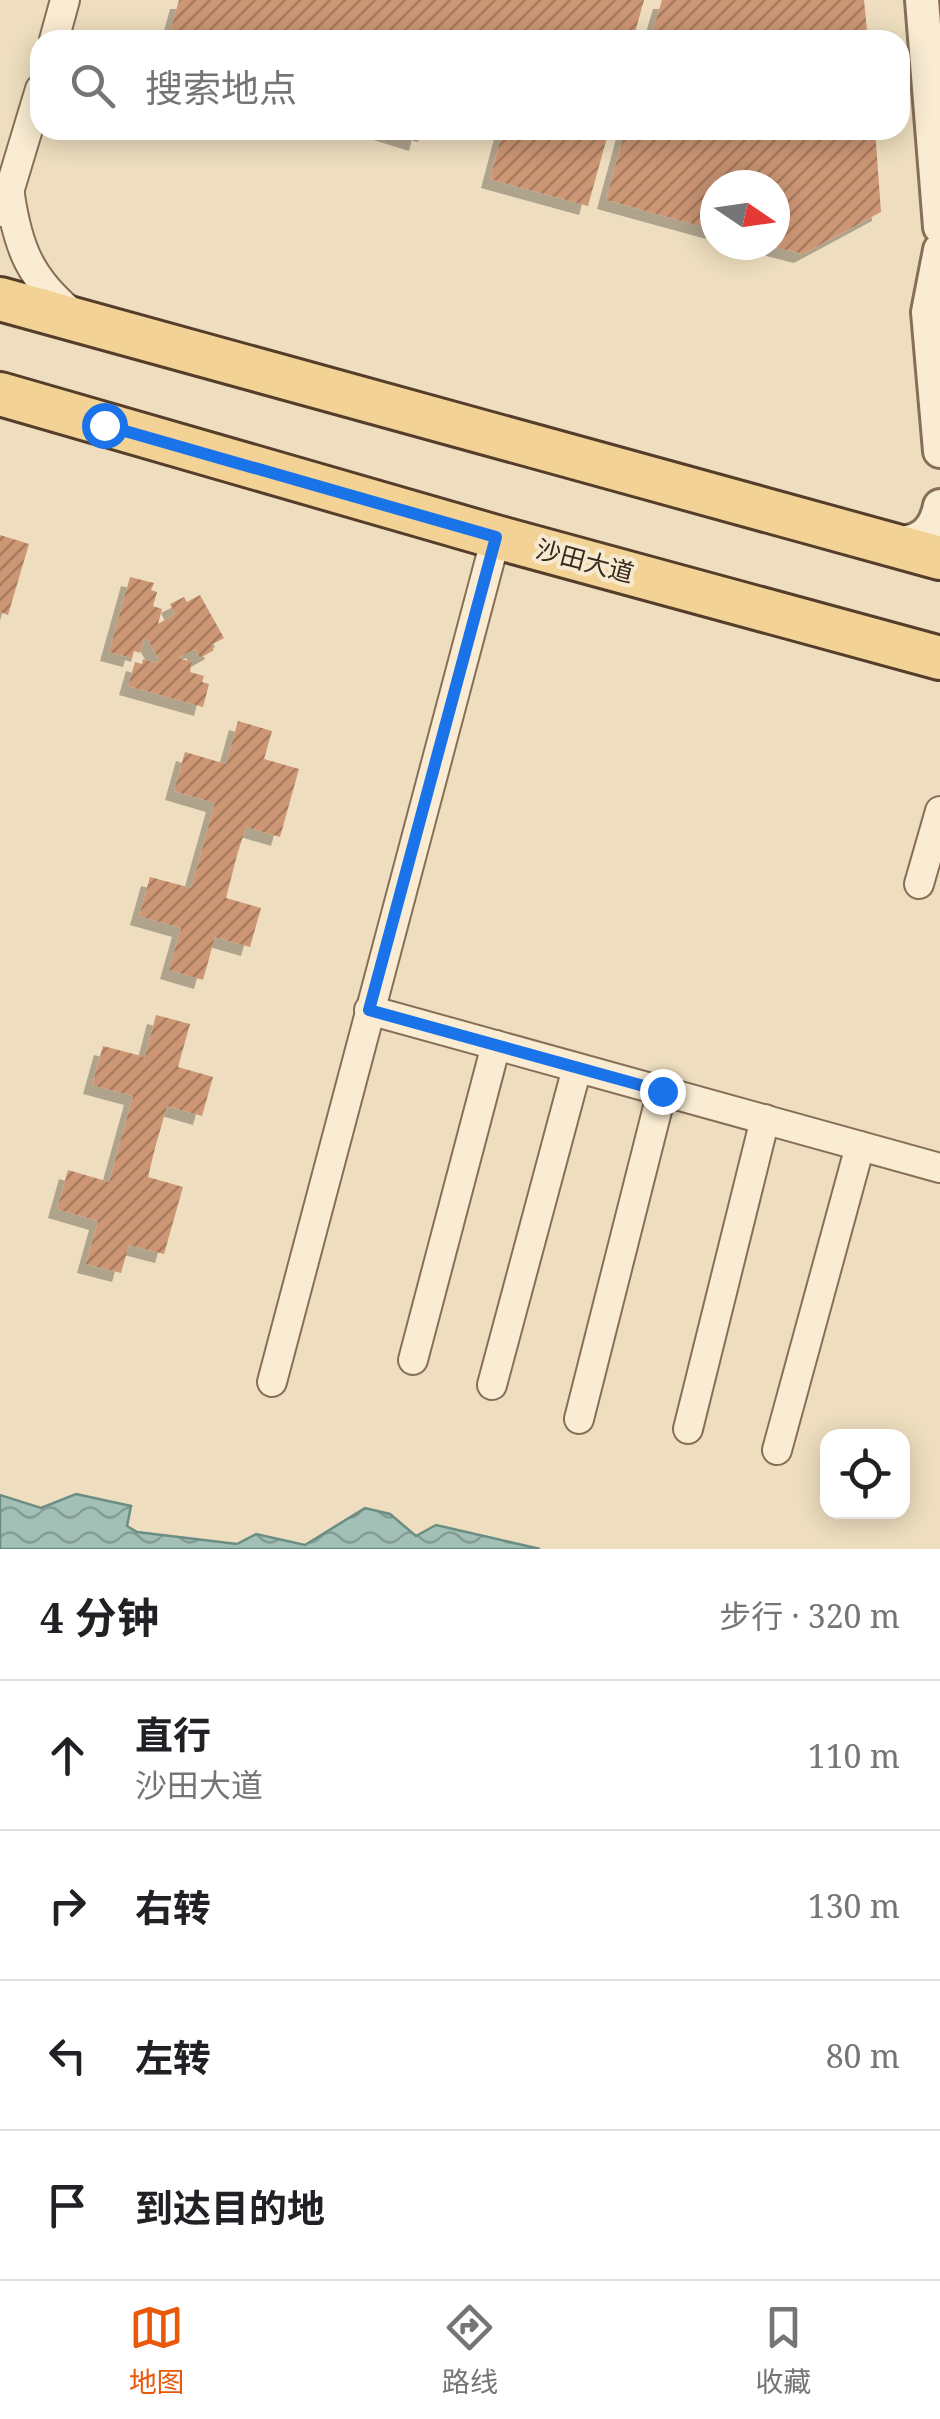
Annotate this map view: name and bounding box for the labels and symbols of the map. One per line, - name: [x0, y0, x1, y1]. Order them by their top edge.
- north arrow: [700, 170, 790, 260]
- route start: [82, 403, 128, 449]
- street label: 沙田大道: [533, 531, 638, 589]
- route end: [640, 1069, 686, 1115]

